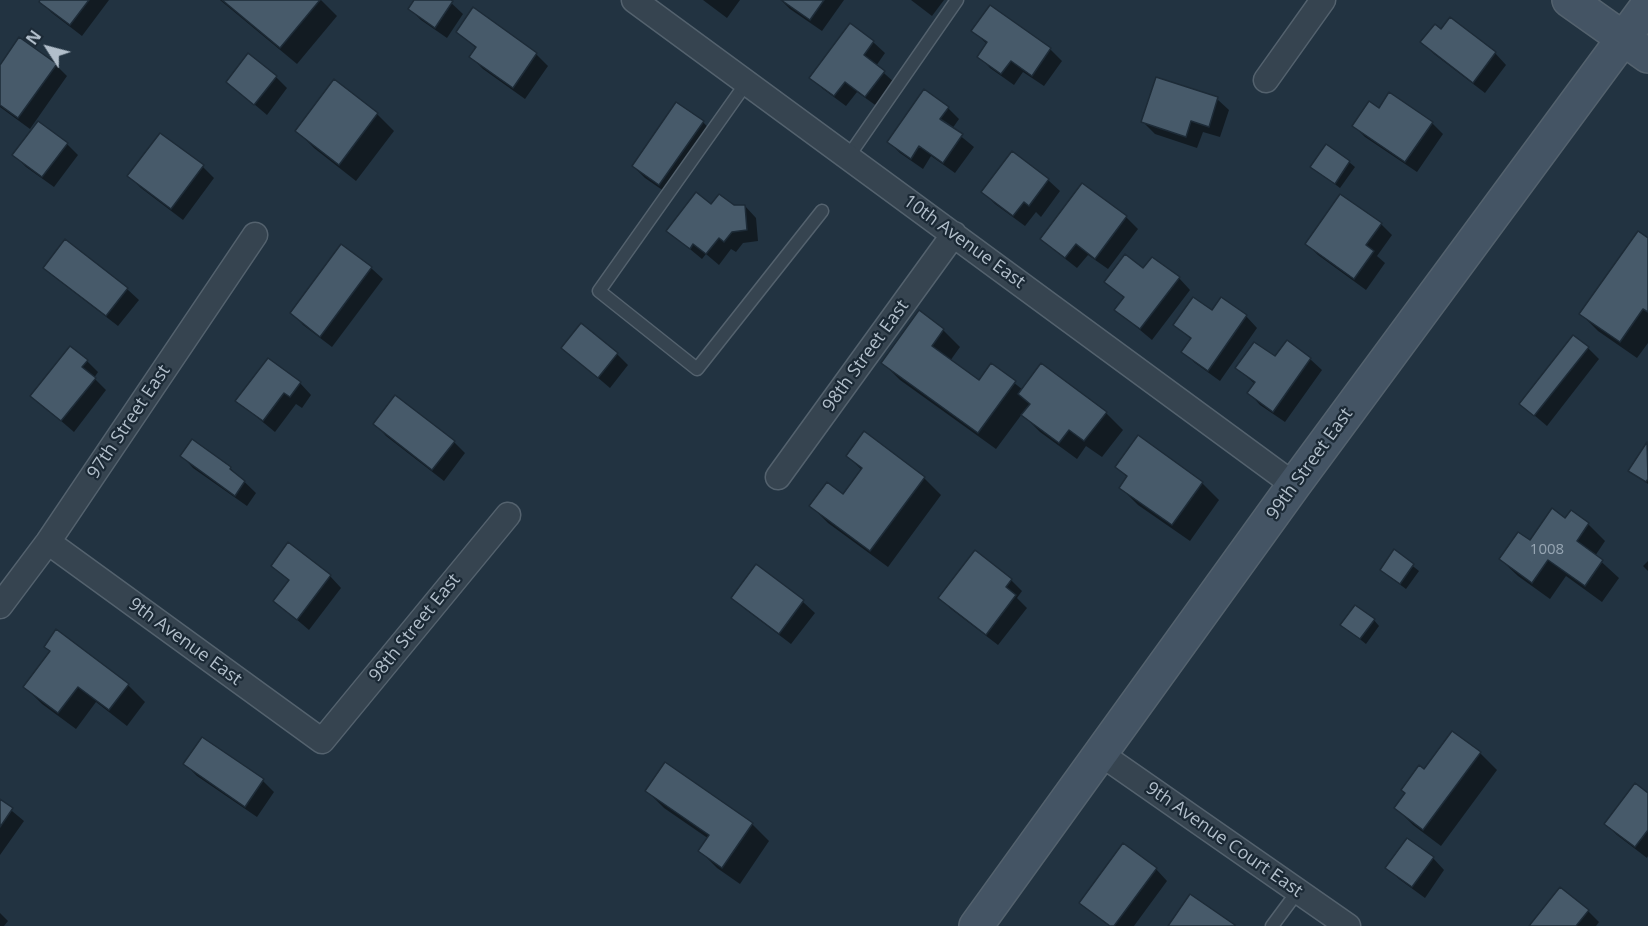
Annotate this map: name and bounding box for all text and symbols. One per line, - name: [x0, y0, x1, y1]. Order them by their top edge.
- north arrow: [18, 18, 78, 78]
- text: N: [21, 26, 46, 49]
- street label: 10th Avenue East: [899, 191, 1029, 293]
- street label: 98th Street East: [818, 296, 914, 416]
- street label: 97th Street East: [83, 361, 175, 483]
- street label: 99th Street East: [1262, 404, 1358, 524]
- house number: 1008: [1530, 541, 1564, 559]
- street label: 98th Street East: [365, 570, 465, 686]
- street label: 9th Avenue East: [124, 594, 246, 690]
- street label: 9th Avenue Court East: [1141, 778, 1307, 902]

